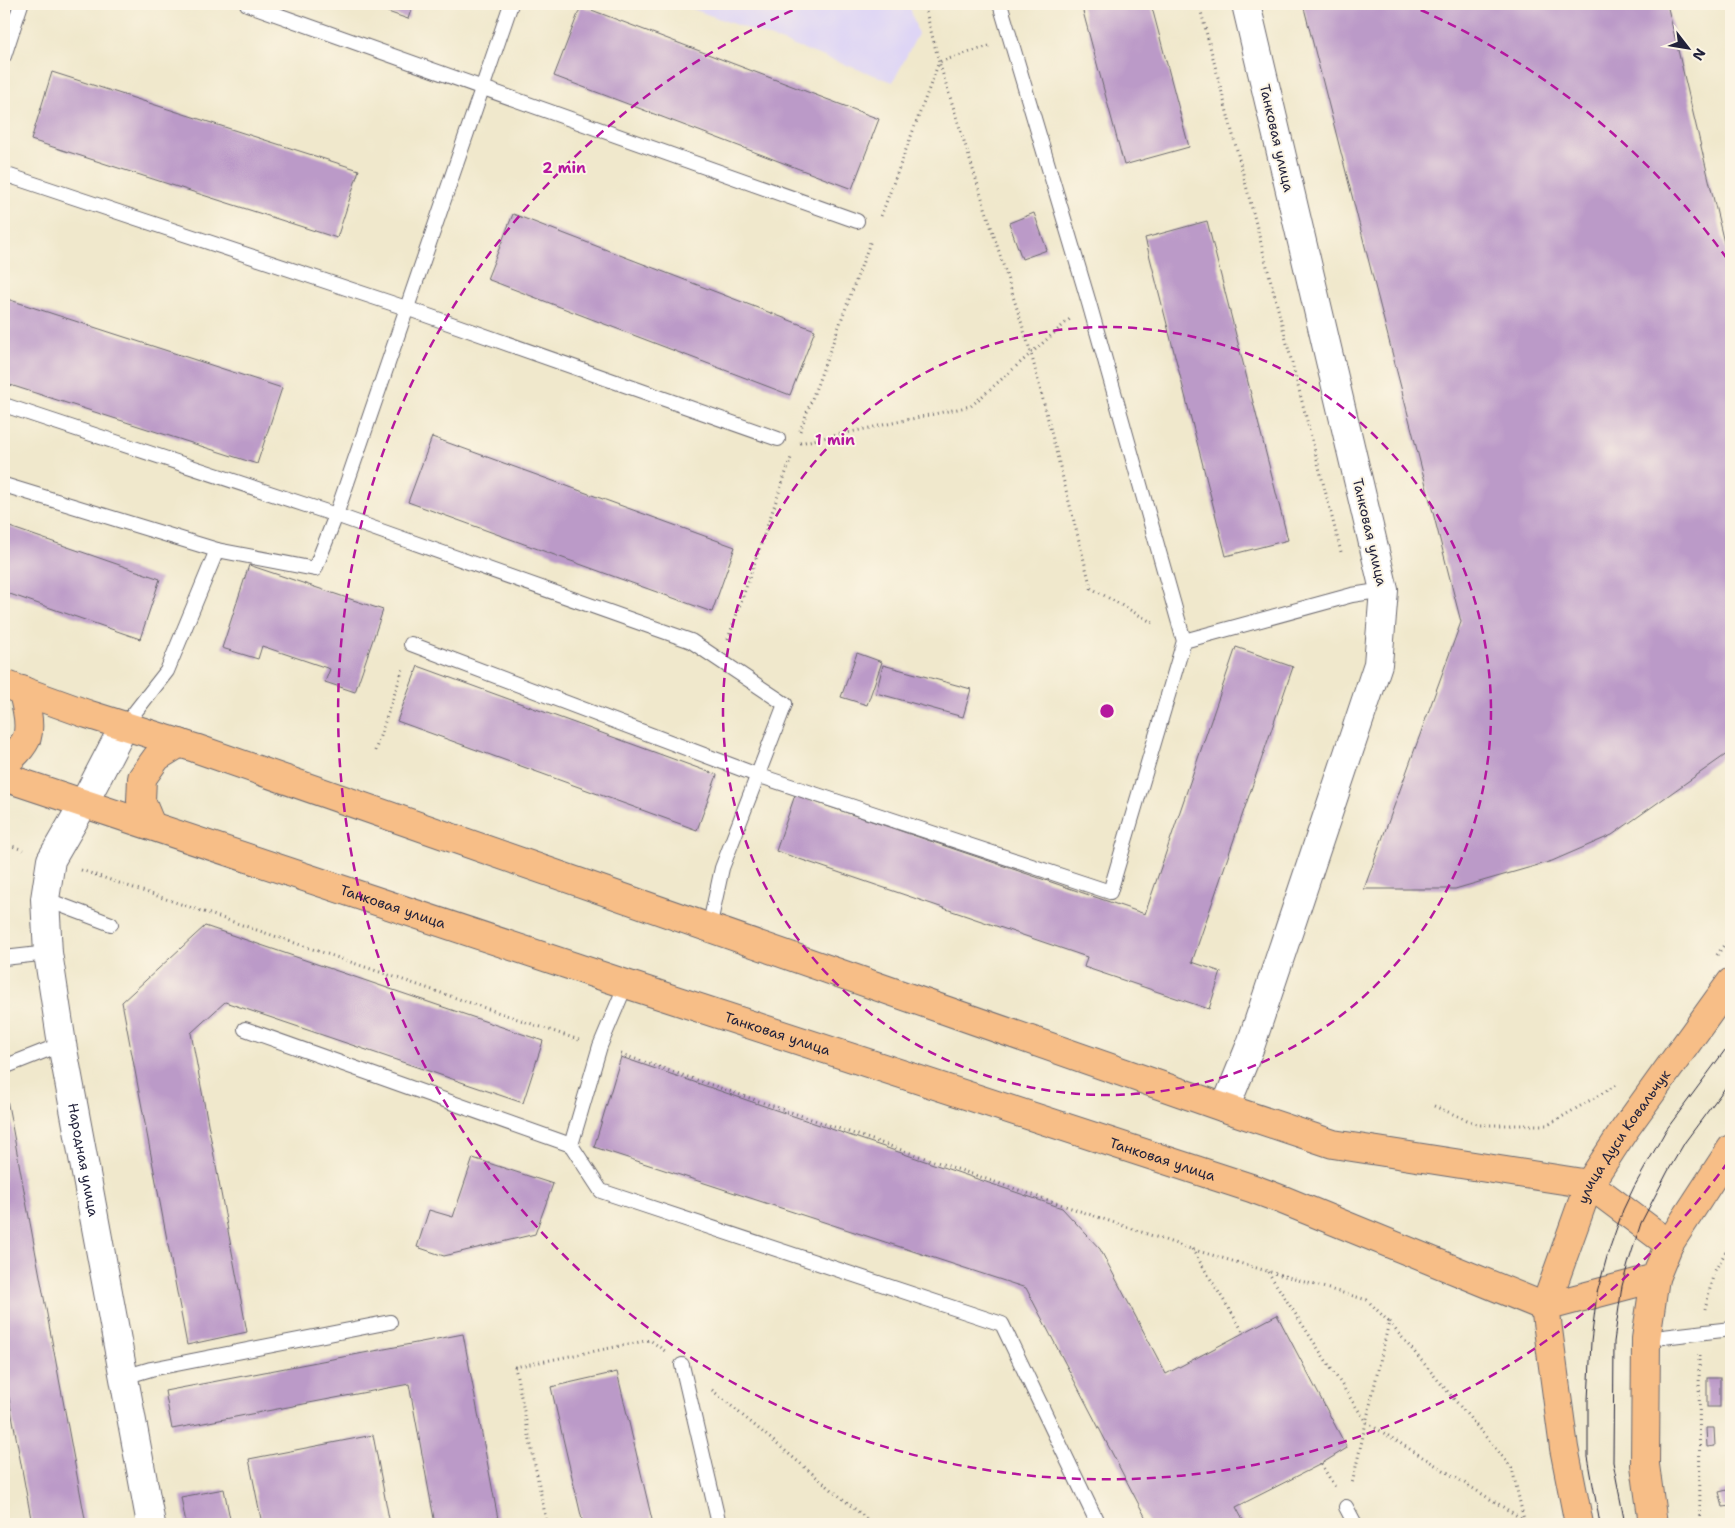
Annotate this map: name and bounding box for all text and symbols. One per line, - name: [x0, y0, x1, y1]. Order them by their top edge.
- north arrow: [1662, 22, 1712, 72]
- text: N: [1689, 45, 1710, 64]
- street label: Танковая улица: [1256, 82, 1298, 194]
- text: 2 min: [542, 158, 586, 178]
- text: 1 min: [815, 430, 855, 450]
- street label: Танковая улица: [1349, 476, 1391, 588]
- centre of rings: [1098, 702, 1116, 720]
- street label: Танковая улица: [338, 881, 448, 933]
- street label: Танковая улица: [722, 1008, 833, 1059]
- street label: улица Дуси Ковальчук: [1574, 1065, 1674, 1206]
- street label: Народная улица: [64, 1102, 103, 1218]
- street label: Танковая улица: [1107, 1133, 1218, 1185]

